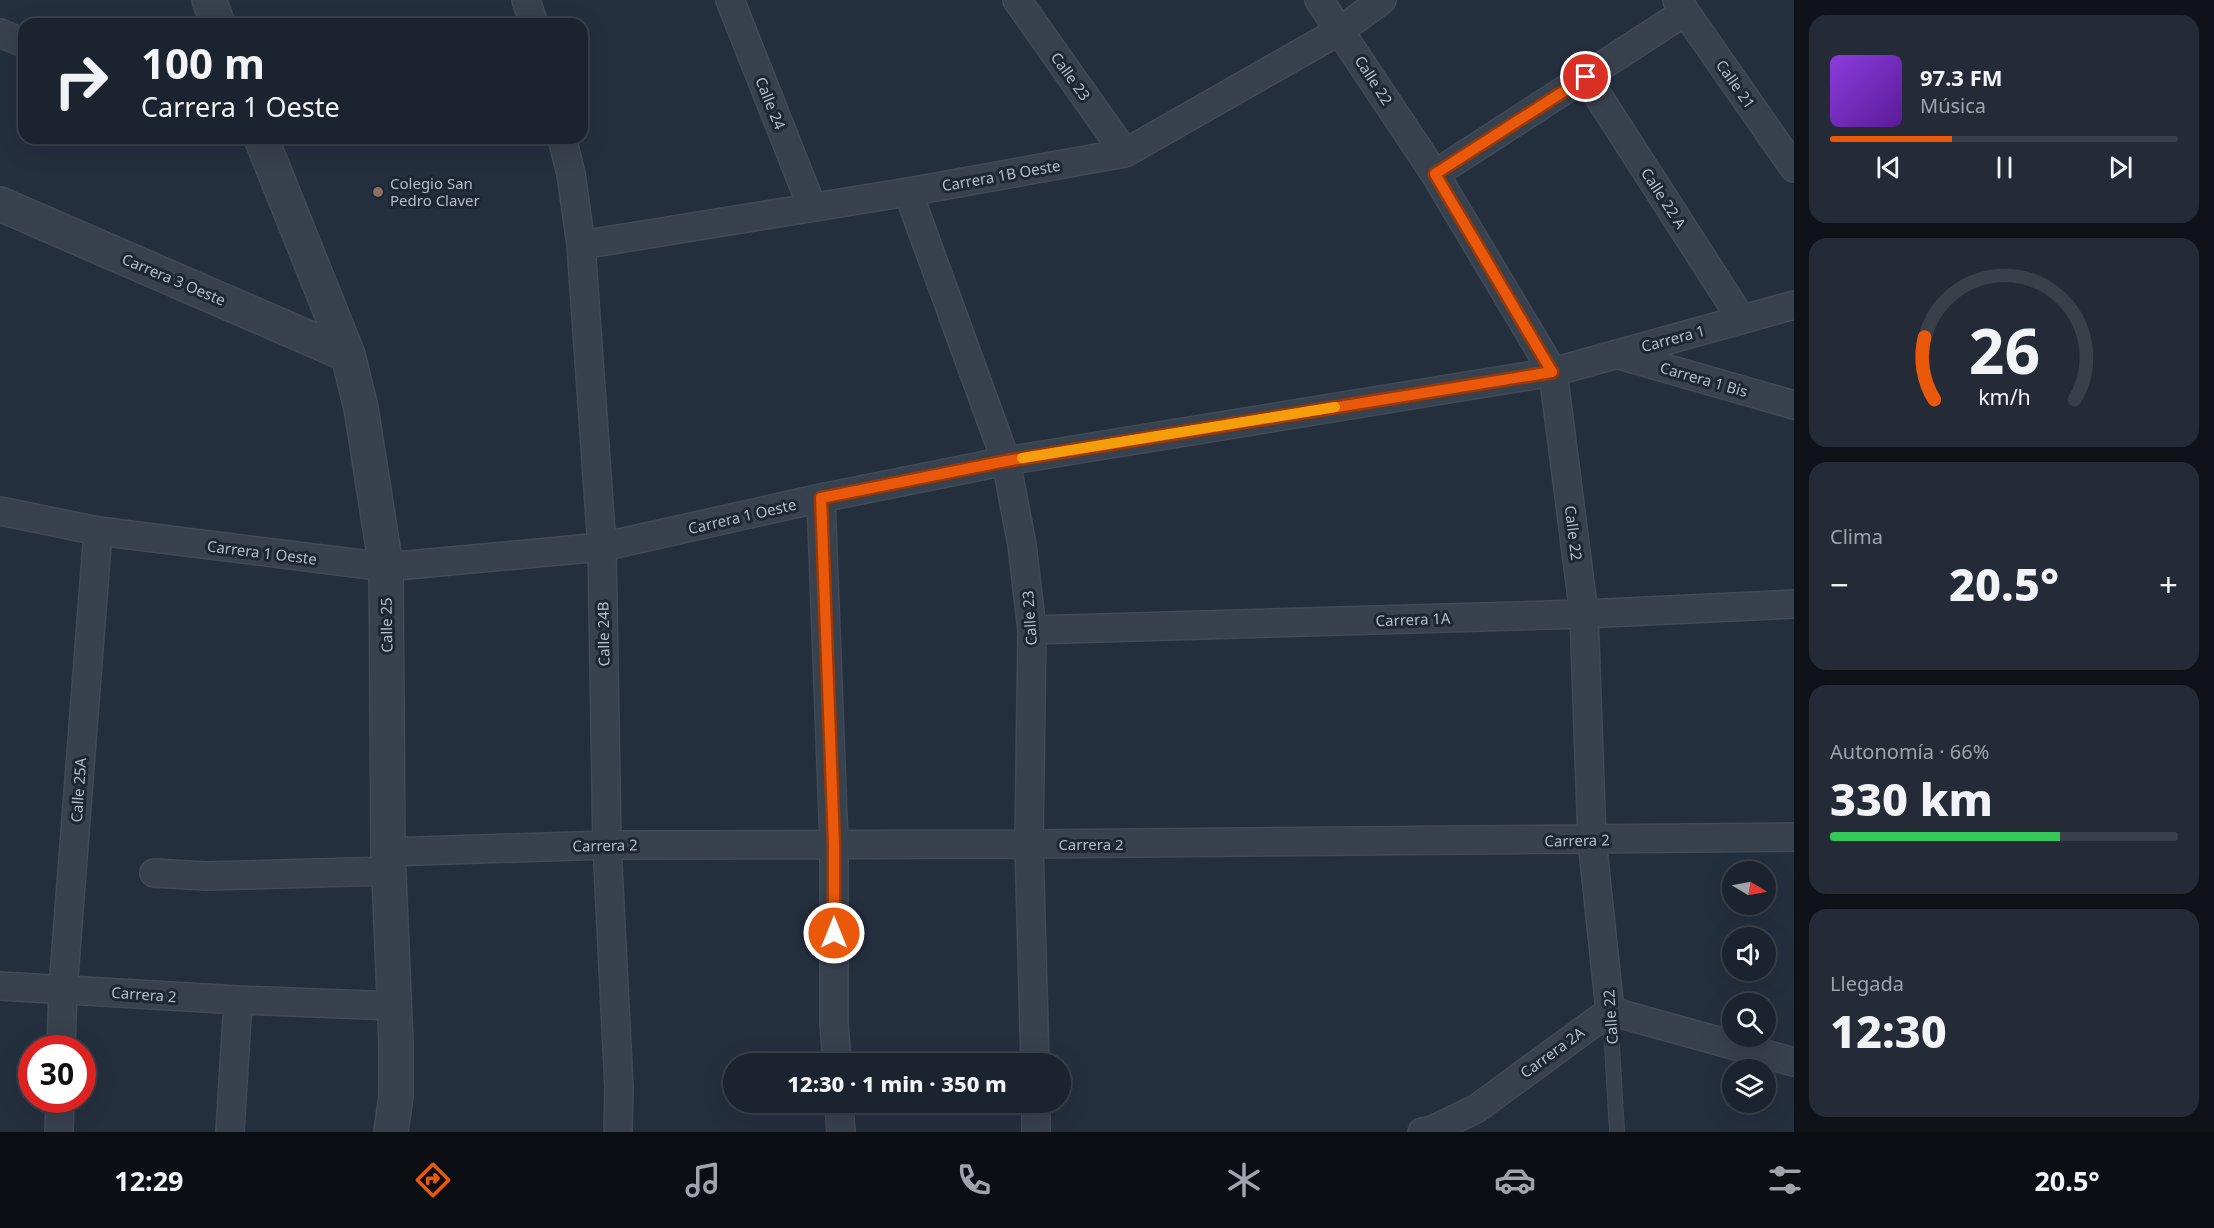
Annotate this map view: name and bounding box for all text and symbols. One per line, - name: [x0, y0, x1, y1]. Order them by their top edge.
- text: 100 m: [141, 34, 265, 91]
- icon: right: [42, 42, 120, 120]
- street label: Calle 23: [1047, 48, 1095, 104]
- street label: Calle 22: [1351, 51, 1397, 109]
- pin: [1560, 51, 1611, 102]
- street label: Calle 21: [1712, 56, 1760, 112]
- icon: arrive: [1569, 60, 1602, 93]
- text: 97.3 FM: [1920, 62, 2002, 92]
- street label: Calle 24: [751, 74, 791, 133]
- text: Carrera 1 Oeste: [141, 88, 340, 125]
- text: Música: [1920, 92, 1986, 119]
- icon: previous: [1872, 151, 1905, 184]
- icon: pause: [1988, 151, 2021, 184]
- icon: next: [2104, 151, 2137, 184]
- street label: Carrera 1B Oeste: [940, 155, 1062, 195]
- street label: Calle 22 A: [1637, 164, 1691, 233]
- place label: Colegio San Pedro Claver: [390, 173, 480, 210]
- marker: Colegio San Pedro Claver: [371, 185, 385, 199]
- street label: Carrera 3 Oeste: [119, 248, 229, 310]
- text: 26: [1968, 307, 2040, 392]
- street label: Carrera 1: [1639, 320, 1707, 356]
- street label: Carrera 1 Bis: [1658, 357, 1750, 401]
- text: km/h: [1978, 382, 2030, 411]
- street label: Carrera 1 Oeste: [686, 494, 798, 538]
- street label: Calle 22: [1561, 504, 1587, 562]
- text: Clima: [1830, 523, 1883, 550]
- street label: Carrera 1 Oeste: [206, 535, 318, 569]
- text: 20.5°: [1949, 553, 2059, 614]
- text: −: [1830, 562, 1849, 607]
- text: +: [2159, 562, 2178, 607]
- street label: Calle 23: [1017, 590, 1041, 646]
- street label: Calle 25: [376, 597, 396, 653]
- street label: Calle 24B: [592, 601, 614, 667]
- street label: Carrera 1A: [1375, 608, 1451, 630]
- text: Autonomía · 66%: [1830, 738, 1989, 765]
- street label: Calle 25A: [66, 757, 90, 823]
- text: 330 km: [1830, 768, 1993, 829]
- street label: Carrera 2: [1544, 829, 1610, 851]
- street label: Carrera 2: [572, 834, 638, 856]
- street label: Carrera 2: [1058, 834, 1124, 854]
- north arrow: [1722, 861, 1776, 915]
- map controls: [1722, 861, 1776, 1113]
- position arrow: [802, 901, 866, 965]
- button: sound: [1722, 927, 1776, 981]
- text: Llegada: [1830, 970, 1904, 997]
- street label: Carrera 2: [111, 982, 177, 1006]
- street label: Calle 22: [1598, 989, 1622, 1045]
- button: search: [1722, 993, 1776, 1047]
- text: 12:30: [1830, 1000, 1947, 1061]
- street label: Carrera 2A: [1516, 1022, 1588, 1082]
- speed limit sign: 30: [18, 1035, 96, 1113]
- button: layers: [1722, 1059, 1776, 1113]
- text: 12:30 · 1 min · 350 m: [787, 1068, 1007, 1098]
- icon: directions: [412, 1159, 454, 1201]
- icon: music: [682, 1159, 724, 1201]
- icon: phone: [953, 1159, 995, 1201]
- icon: climate: [1223, 1159, 1265, 1201]
- icon: car: [1494, 1159, 1536, 1201]
- icon: filters: [1764, 1159, 1806, 1201]
- text: 12:29: [114, 1162, 184, 1199]
- text: 20.5°: [2034, 1162, 2100, 1199]

